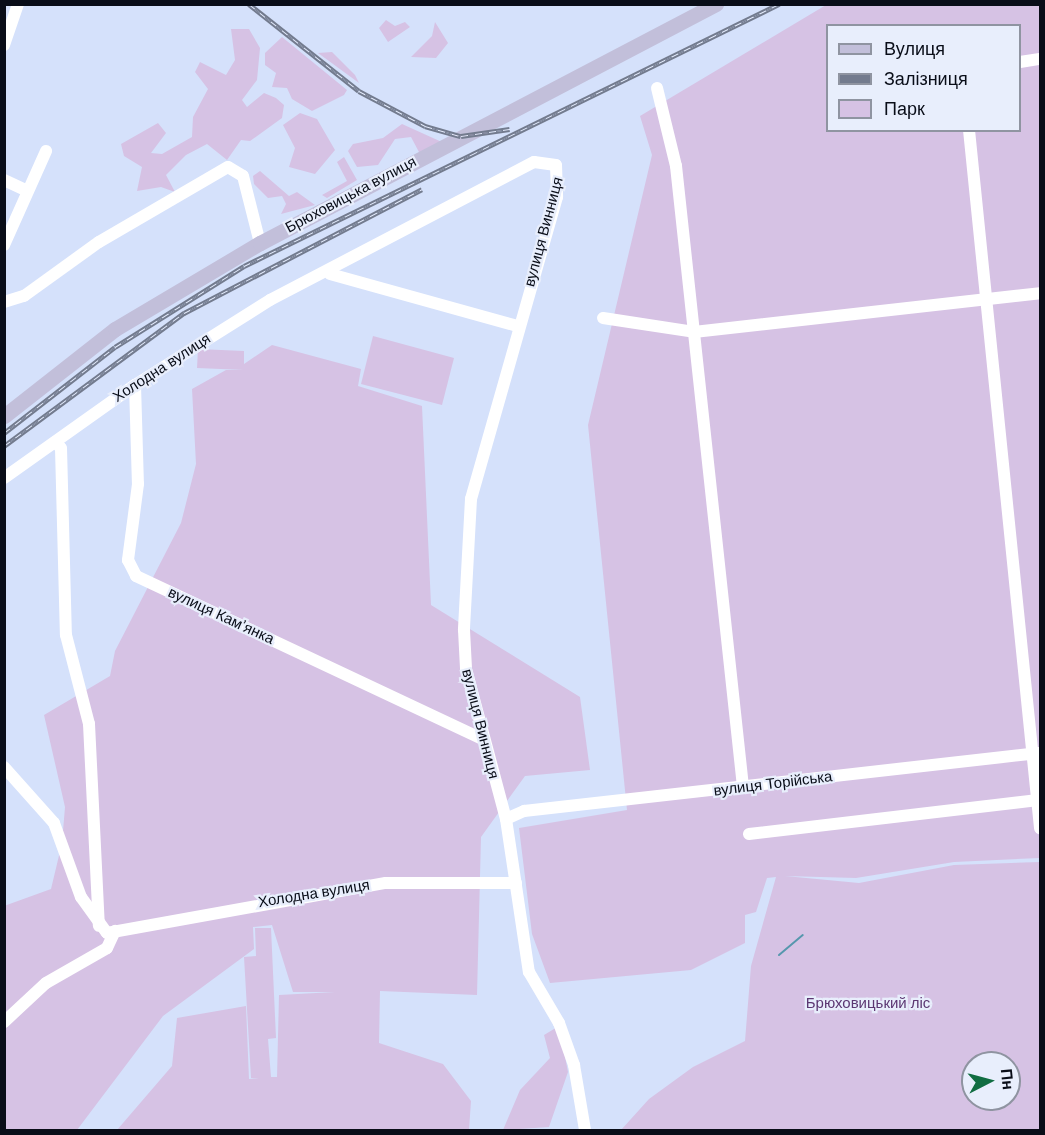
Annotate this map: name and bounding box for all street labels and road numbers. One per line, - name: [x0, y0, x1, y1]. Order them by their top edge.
- street label: Брюховицька вулиця: [283, 153, 419, 237]
- street label: вулиця Винниця: [521, 175, 567, 289]
- street label: Холодна вулиця: [110, 330, 214, 406]
- street label: вулиця Камʼянка: [165, 584, 277, 648]
- street label: вулиця Винниця: [458, 667, 502, 781]
- street label: вулиця Торійська: [713, 768, 833, 800]
- street label: Холодна вулиця: [257, 876, 371, 912]

